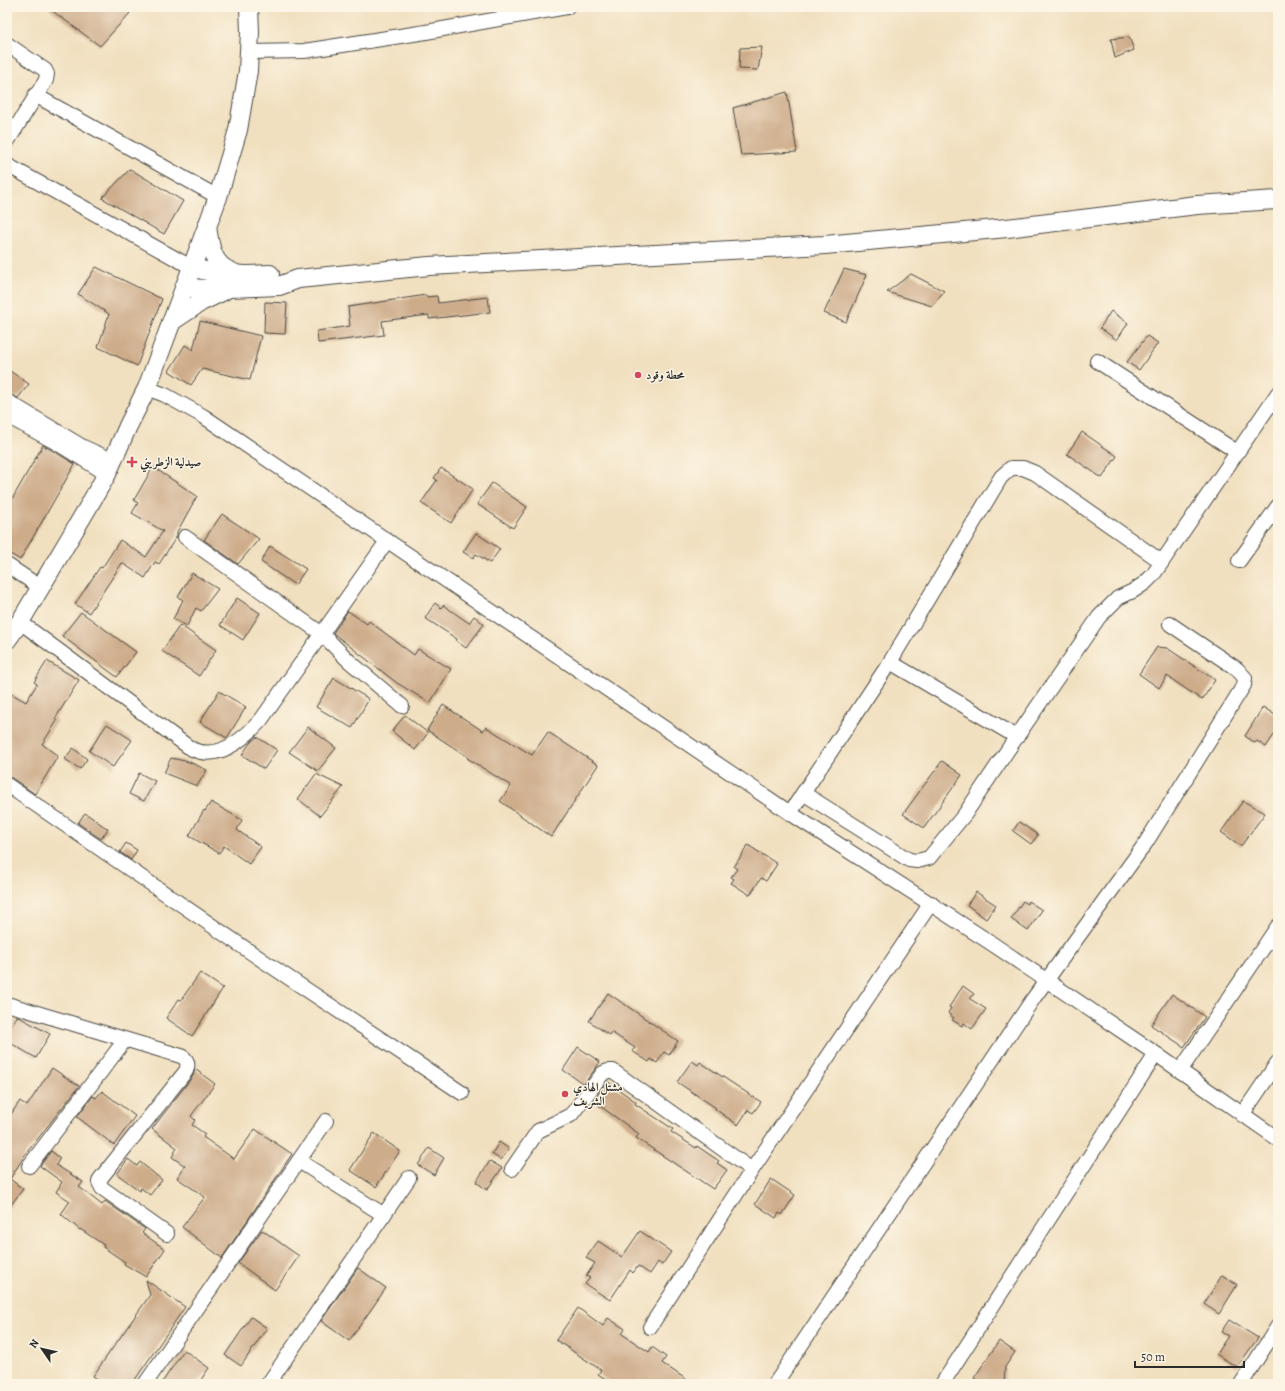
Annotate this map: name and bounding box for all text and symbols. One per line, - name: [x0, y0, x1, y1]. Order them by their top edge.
- place label: محطة وقود: [646, 367, 685, 383]
- marker: محطة وقود: [633, 370, 643, 380]
- place label: صيدلية الزطريني: [140, 454, 201, 473]
- marker: صيدلية الزطريني: [127, 457, 137, 467]
- place label: مشتل الهادي الشريف: [573, 1079, 623, 1110]
- marker: مشتل الهادي الشريف: [560, 1089, 570, 1099]
- north arrow: [22, 1329, 62, 1369]
- text: N: [26, 1336, 43, 1351]
- scale bar: [1135, 1343, 1244, 1369]
- text: 50 m: [1141, 1349, 1165, 1365]

